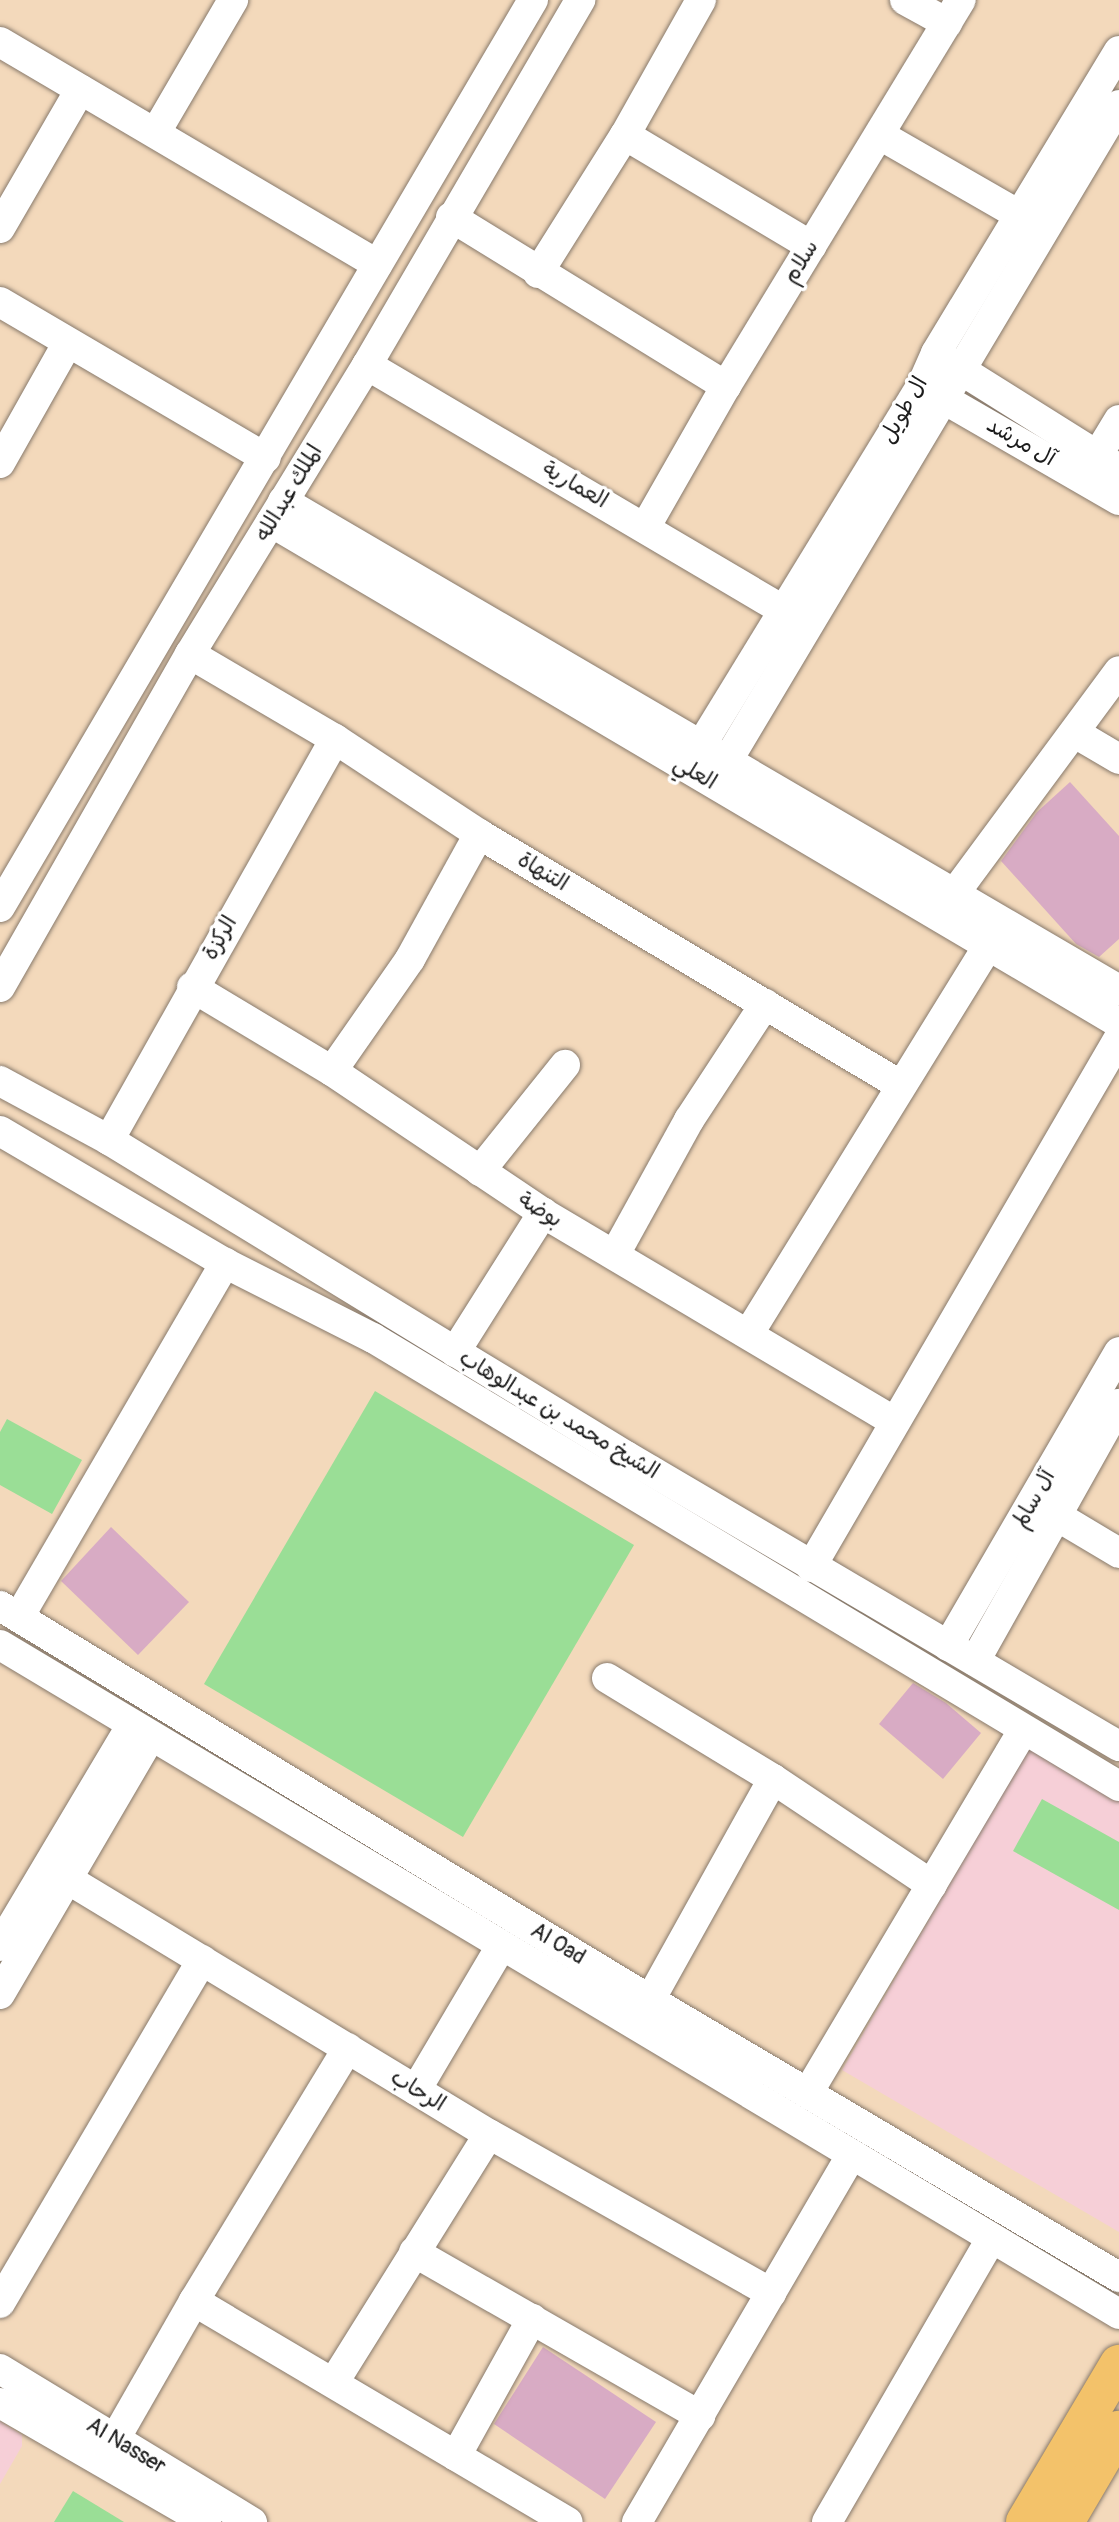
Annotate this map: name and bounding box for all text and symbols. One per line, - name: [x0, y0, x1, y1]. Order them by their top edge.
- street label: سلام: [778, 235, 824, 289]
- street label: ال طويل: [874, 372, 934, 448]
- street label: آل مرشد: [982, 412, 1060, 472]
- street label: الملك عبدالله: [250, 440, 328, 546]
- street label: العمارية: [538, 456, 612, 514]
- street label: العلي: [669, 750, 721, 796]
- street label: التنهاة: [513, 847, 573, 897]
- street label: الركزة: [197, 911, 243, 965]
- street label: بوضة: [513, 1186, 567, 1234]
- street label: الشيخ محمد بن عبدالوهاب: [454, 1345, 664, 1485]
- street label: آل سالم: [1007, 1465, 1061, 1533]
- street label: Al Oad: [526, 1917, 590, 1971]
- street label: الرحاب: [386, 2064, 450, 2118]
- street label: Al Nasser: [82, 2412, 170, 2480]

